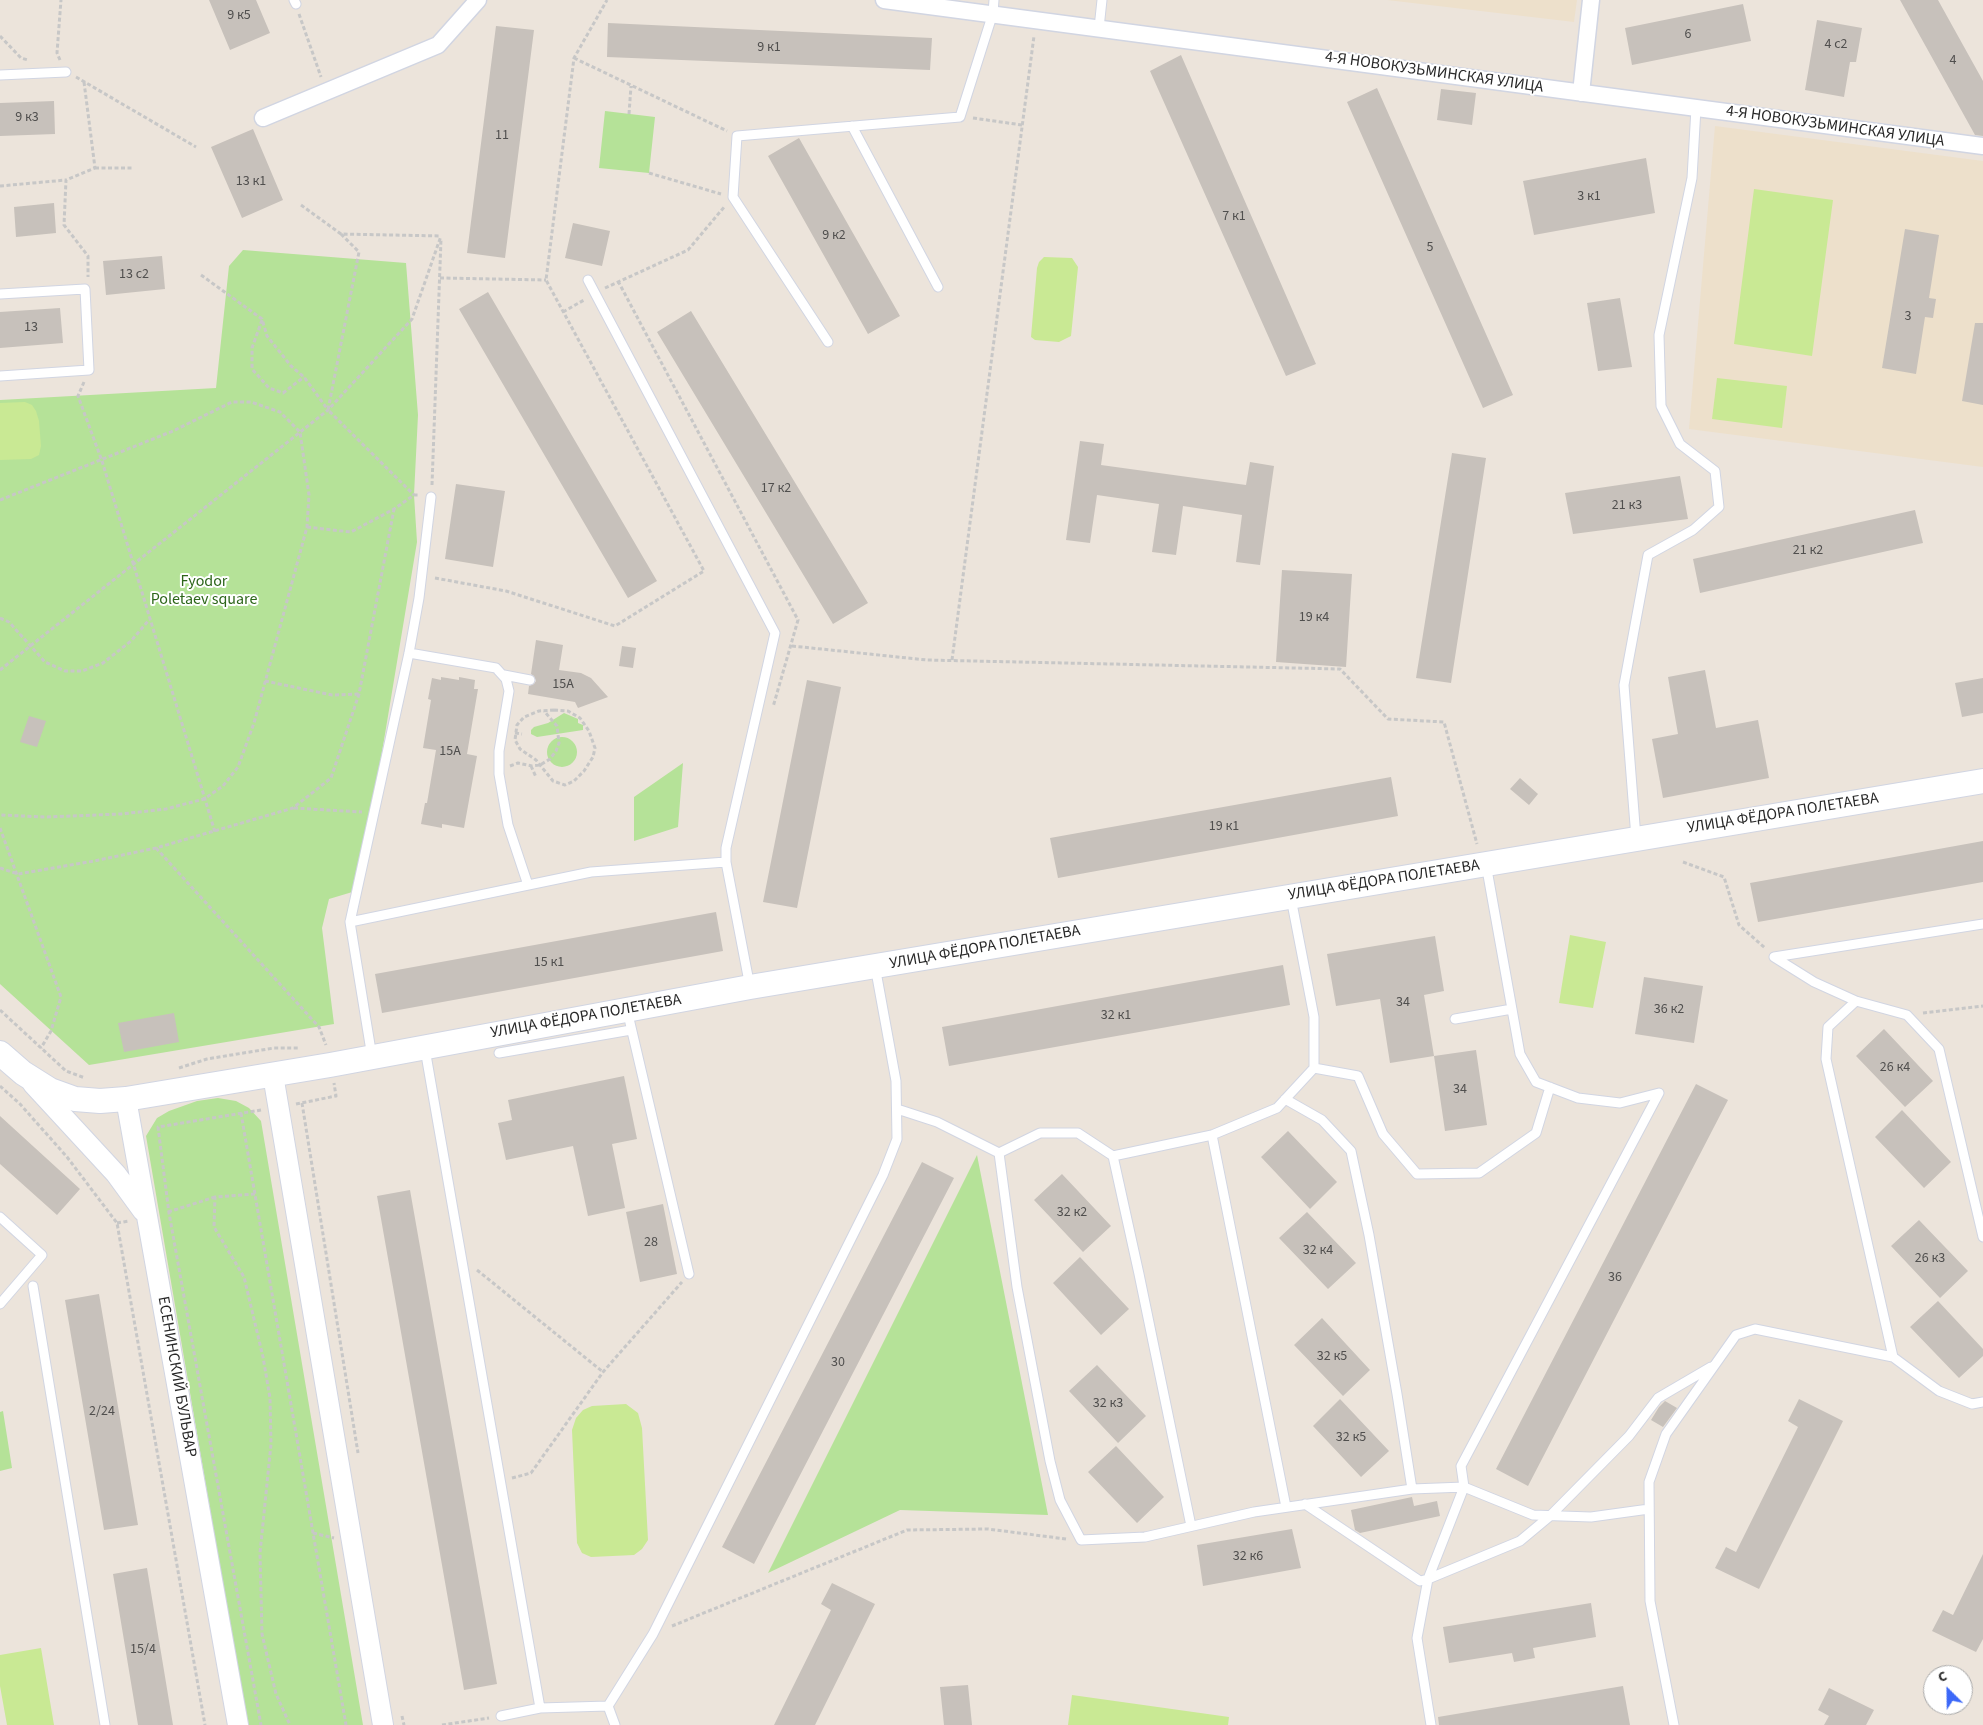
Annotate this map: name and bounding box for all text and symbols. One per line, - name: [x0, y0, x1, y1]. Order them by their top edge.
- house number: 9 к5: [227, 8, 251, 24]
- house number: 6: [1685, 27, 1691, 43]
- house number: 4 с2: [1824, 37, 1848, 53]
- house number: 9 к1: [757, 40, 781, 56]
- street label: 4-Я НОВОКУЗЬМИНСКАЯ УЛИЦА: [1324, 48, 1544, 98]
- house number: 4: [1950, 53, 1956, 69]
- street label: 4-Я НОВОКУЗЬМИНСКАЯ УЛИЦА: [1725, 102, 1945, 152]
- house number: 9 к3: [15, 110, 39, 126]
- house number: 11: [495, 128, 509, 144]
- house number: 13 к1: [236, 174, 266, 190]
- house number: 3 к1: [1577, 189, 1601, 205]
- house number: 7 к1: [1222, 209, 1246, 225]
- house number: 9 к2: [822, 228, 846, 244]
- house number: 5: [1427, 240, 1433, 256]
- house number: 13 с2: [119, 267, 149, 283]
- house number: 3: [1905, 309, 1911, 325]
- house number: 13: [24, 320, 38, 336]
- house number: 17 к2: [761, 481, 791, 497]
- house number: 21 к3: [1612, 498, 1642, 514]
- house number: 21 к2: [1793, 543, 1823, 559]
- park label: Fyodor Poletaev square: [151, 572, 257, 610]
- house number: 19 к4: [1299, 610, 1329, 626]
- house number: 15А: [552, 677, 574, 693]
- house number: 15А: [439, 744, 461, 760]
- street label: УЛИЦА ФЁДОРА ПОЛЕТАЕВА: [1686, 789, 1880, 839]
- house number: 19 к1: [1209, 819, 1239, 835]
- street label: УЛИЦА ФЁДОРА ПОЛЕТАЕВА: [1287, 856, 1481, 906]
- street label: УЛИЦА ФЁДОРА ПОЛЕТАЕВА: [888, 922, 1082, 974]
- house number: 15 к1: [534, 955, 564, 971]
- street label: УЛИЦА ФЁДОРА ПОЛЕТАЕВА: [489, 991, 683, 1043]
- house number: 34: [1396, 995, 1410, 1011]
- house number: 36 к2: [1654, 1002, 1684, 1018]
- house number: 32 к1: [1101, 1008, 1131, 1024]
- house number: 26 к4: [1880, 1060, 1910, 1076]
- house number: 34: [1453, 1082, 1467, 1098]
- house number: 32 к2: [1057, 1205, 1087, 1221]
- house number: 28: [644, 1235, 658, 1251]
- house number: 32 к4: [1303, 1243, 1333, 1259]
- house number: 26 к3: [1915, 1251, 1945, 1267]
- house number: 36: [1608, 1270, 1622, 1286]
- street label: ЕСЕНИНСКИЙ БУЛЬВАР: [152, 1295, 200, 1459]
- house number: 32 к5: [1317, 1349, 1347, 1365]
- house number: 30: [831, 1355, 845, 1371]
- house number: 32 к3: [1093, 1396, 1123, 1412]
- house number: 2/24: [89, 1404, 115, 1420]
- house number: 32 к5: [1336, 1430, 1366, 1446]
- house number: 32 к6: [1233, 1549, 1263, 1565]
- house number: 15/4: [130, 1642, 156, 1658]
- north arrow: [1923, 1665, 1973, 1715]
- text: С: [1935, 1666, 1950, 1688]

